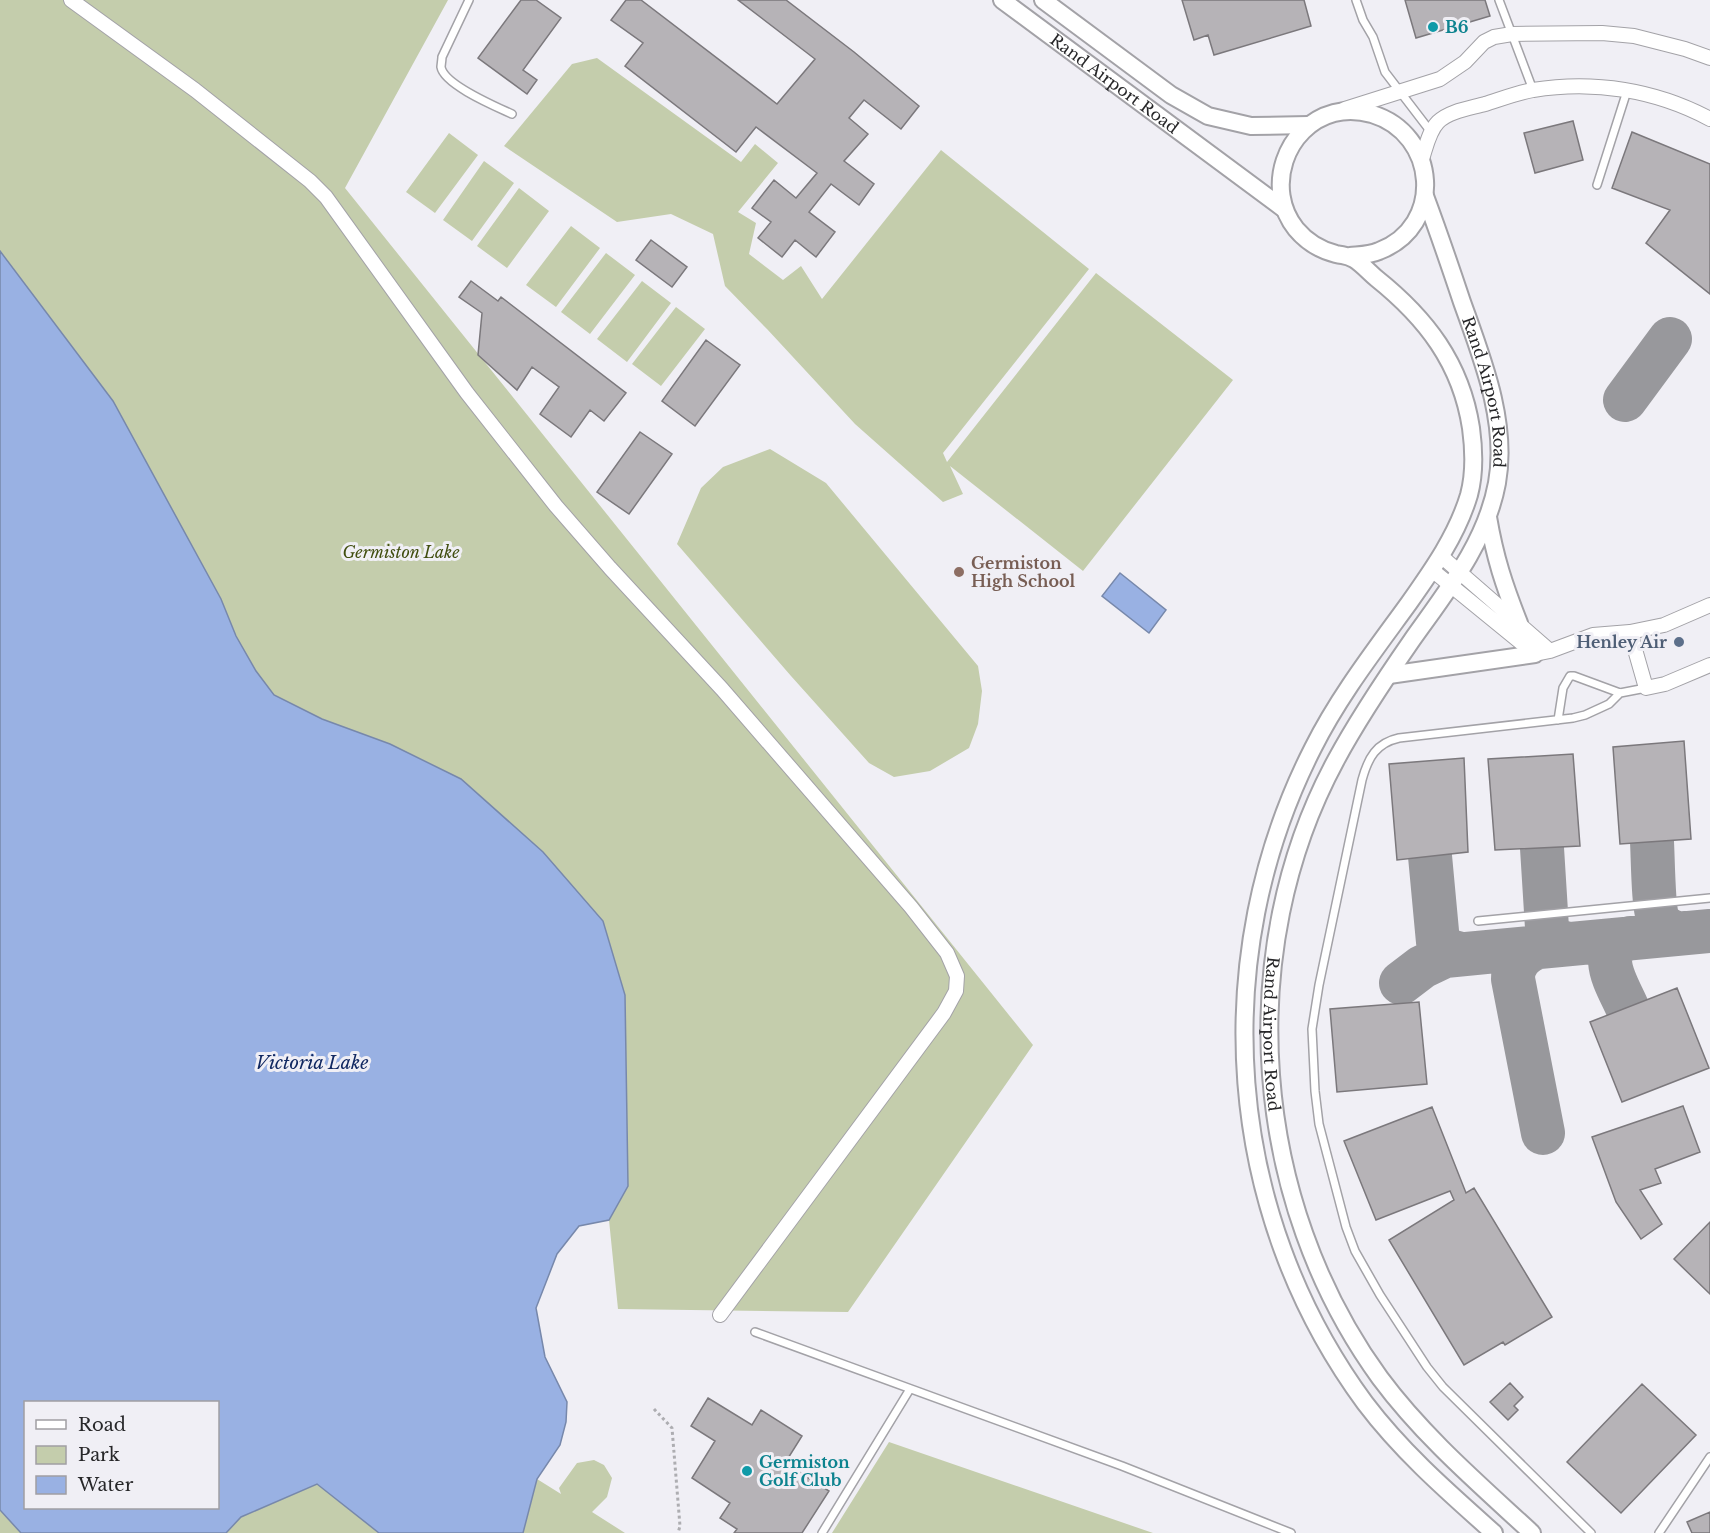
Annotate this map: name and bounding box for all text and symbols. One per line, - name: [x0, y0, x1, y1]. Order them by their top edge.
- place label: B6: [1445, 17, 1469, 37]
- marker: B6: [1426, 20, 1440, 34]
- street label: Rand Airport Road: [1046, 29, 1183, 138]
- street label: Rand Airport Road: [1458, 314, 1510, 469]
- park label: Germiston Lake: [342, 542, 460, 562]
- place label: Germiston High School: [971, 553, 1076, 591]
- marker: Germiston High School: [952, 565, 966, 579]
- place label: Henley Air: [1576, 632, 1667, 652]
- marker: Henley Air: [1672, 635, 1686, 649]
- street label: Rand Airport Road: [1259, 956, 1285, 1113]
- water label: Victoria Lake: [256, 1052, 368, 1074]
- legend: [24, 1401, 219, 1509]
- text: Road: [78, 1414, 126, 1436]
- text: Park: [78, 1444, 120, 1466]
- place label: Germiston Golf Club: [759, 1452, 850, 1490]
- marker: Germiston Golf Club: [740, 1464, 754, 1478]
- text: Water: [77, 1474, 134, 1496]

